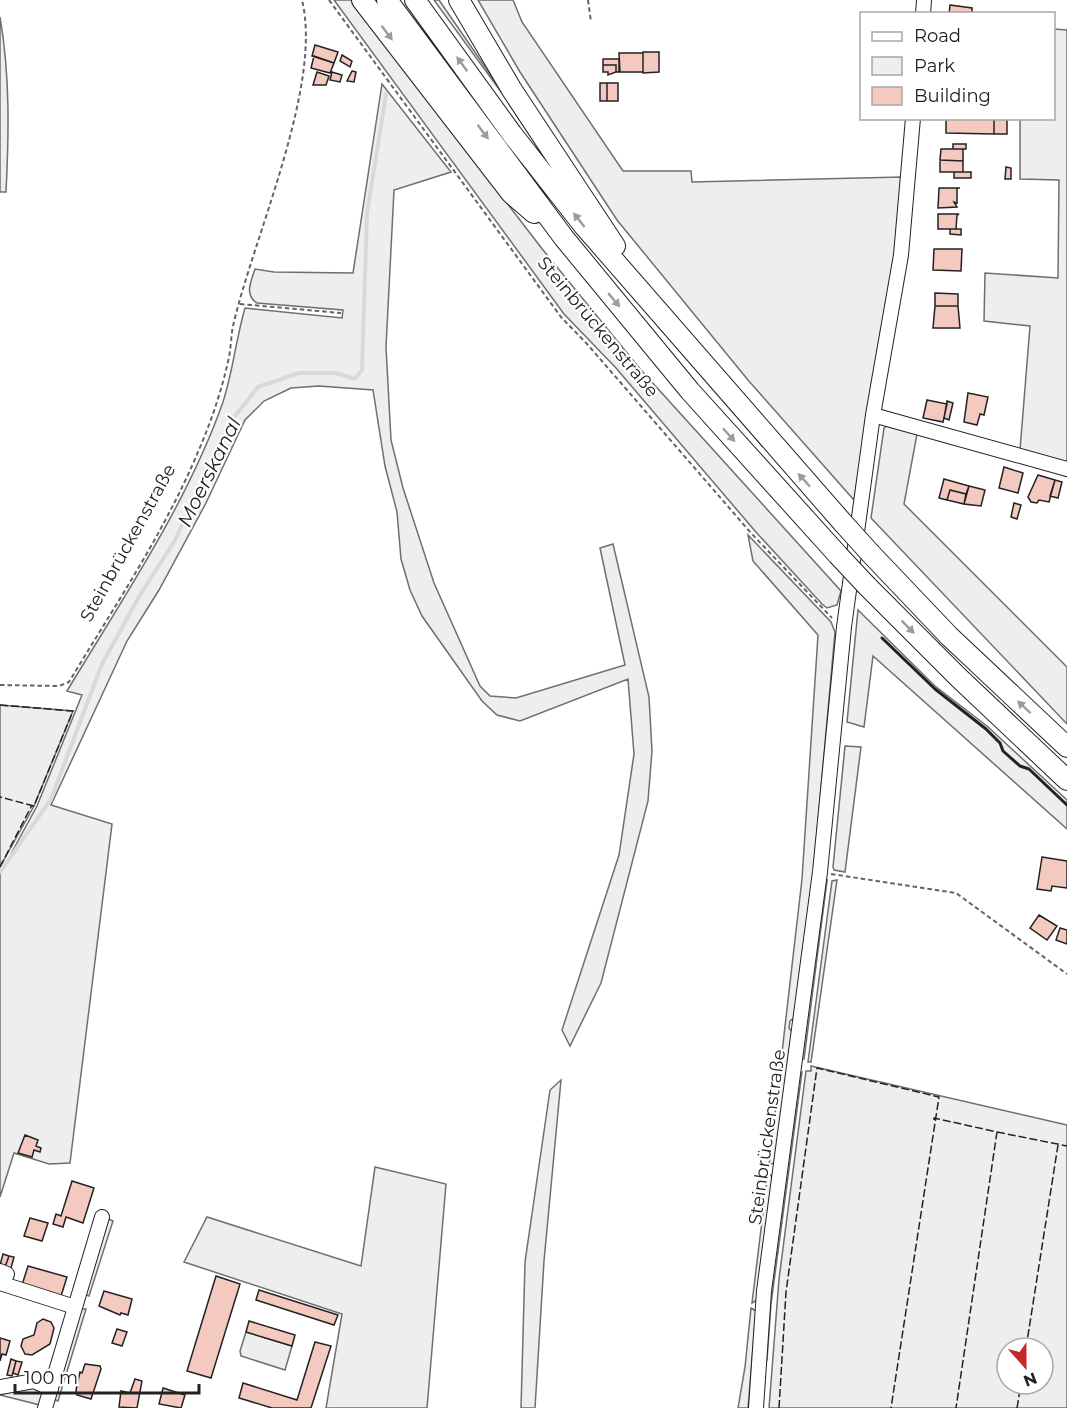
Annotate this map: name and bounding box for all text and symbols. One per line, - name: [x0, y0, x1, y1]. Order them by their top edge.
- legend: [860, 12, 1055, 120]
- one-way arrow: [381, 25, 393, 41]
- text: Road: [914, 25, 961, 47]
- text: Park: [914, 55, 955, 77]
- one-way arrow: [456, 56, 468, 71]
- text: Building: [914, 85, 991, 107]
- one-way arrow: [477, 125, 489, 140]
- one-way arrow: [573, 212, 585, 227]
- street label: Steinbrückenstraße: [533, 252, 663, 402]
- one-way arrow: [608, 292, 621, 308]
- water label: Moerskanal: [172, 413, 246, 531]
- one-way arrow: [722, 427, 736, 442]
- street label: Steinbrückenstraße: [75, 460, 181, 626]
- one-way arrow: [798, 473, 811, 488]
- one-way arrow: [901, 620, 915, 634]
- one-way arrow: [1017, 700, 1032, 714]
- street label: Steinbrückenstraße: [744, 1048, 790, 1226]
- north arrow: [995, 1336, 1055, 1396]
- scale bar: [15, 1357, 200, 1395]
- text: 100 m: [24, 1367, 78, 1389]
- text: N: [1021, 1368, 1040, 1391]

